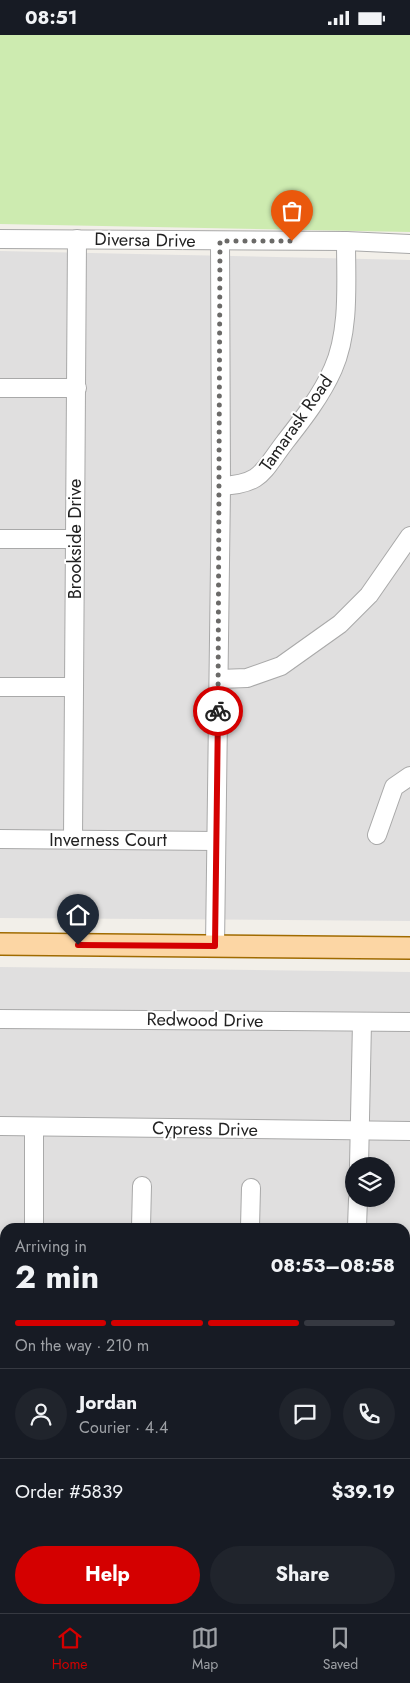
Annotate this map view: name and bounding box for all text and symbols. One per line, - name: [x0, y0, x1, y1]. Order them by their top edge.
- text: 08:51: [25, 4, 78, 31]
- pin: [271, 190, 313, 241]
- icon: bag: [278, 197, 306, 225]
- street label: Diversa Drive: [94, 226, 196, 254]
- street label: Tamarask Road: [253, 370, 339, 476]
- street label: Brookside Drive: [62, 479, 88, 599]
- courier: [193, 686, 243, 736]
- icon: bike: [204, 697, 232, 725]
- street label: Inverness Court: [49, 827, 167, 853]
- pin: [57, 894, 99, 945]
- icon: home: [64, 901, 92, 929]
- street label: Redwood Drive: [146, 1006, 264, 1034]
- street label: Cypress Drive: [152, 1115, 258, 1143]
- map controls: [345, 1157, 395, 1207]
- button: layers: [345, 1157, 395, 1207]
- text: Arriving in: [15, 1235, 87, 1258]
- text: 08:53–08:58: [271, 1252, 395, 1279]
- text: 2 min: [15, 1254, 99, 1300]
- text: On the way · 210 m: [15, 1334, 149, 1357]
- button: person: [15, 1388, 67, 1440]
- button: chat: [279, 1388, 331, 1440]
- button: phone: [343, 1388, 395, 1440]
- text: Jordan: [79, 1389, 137, 1416]
- text: Courier · 4.4: [79, 1416, 168, 1439]
- text: Order #5839: [15, 1478, 123, 1505]
- text: $39.19: [332, 1478, 395, 1505]
- button: Help: [15, 1546, 200, 1604]
- button: Share: [210, 1546, 395, 1604]
- tab: Home: [52, 1624, 88, 1674]
- tab: Map: [191, 1624, 219, 1674]
- tab: Saved: [323, 1624, 358, 1674]

